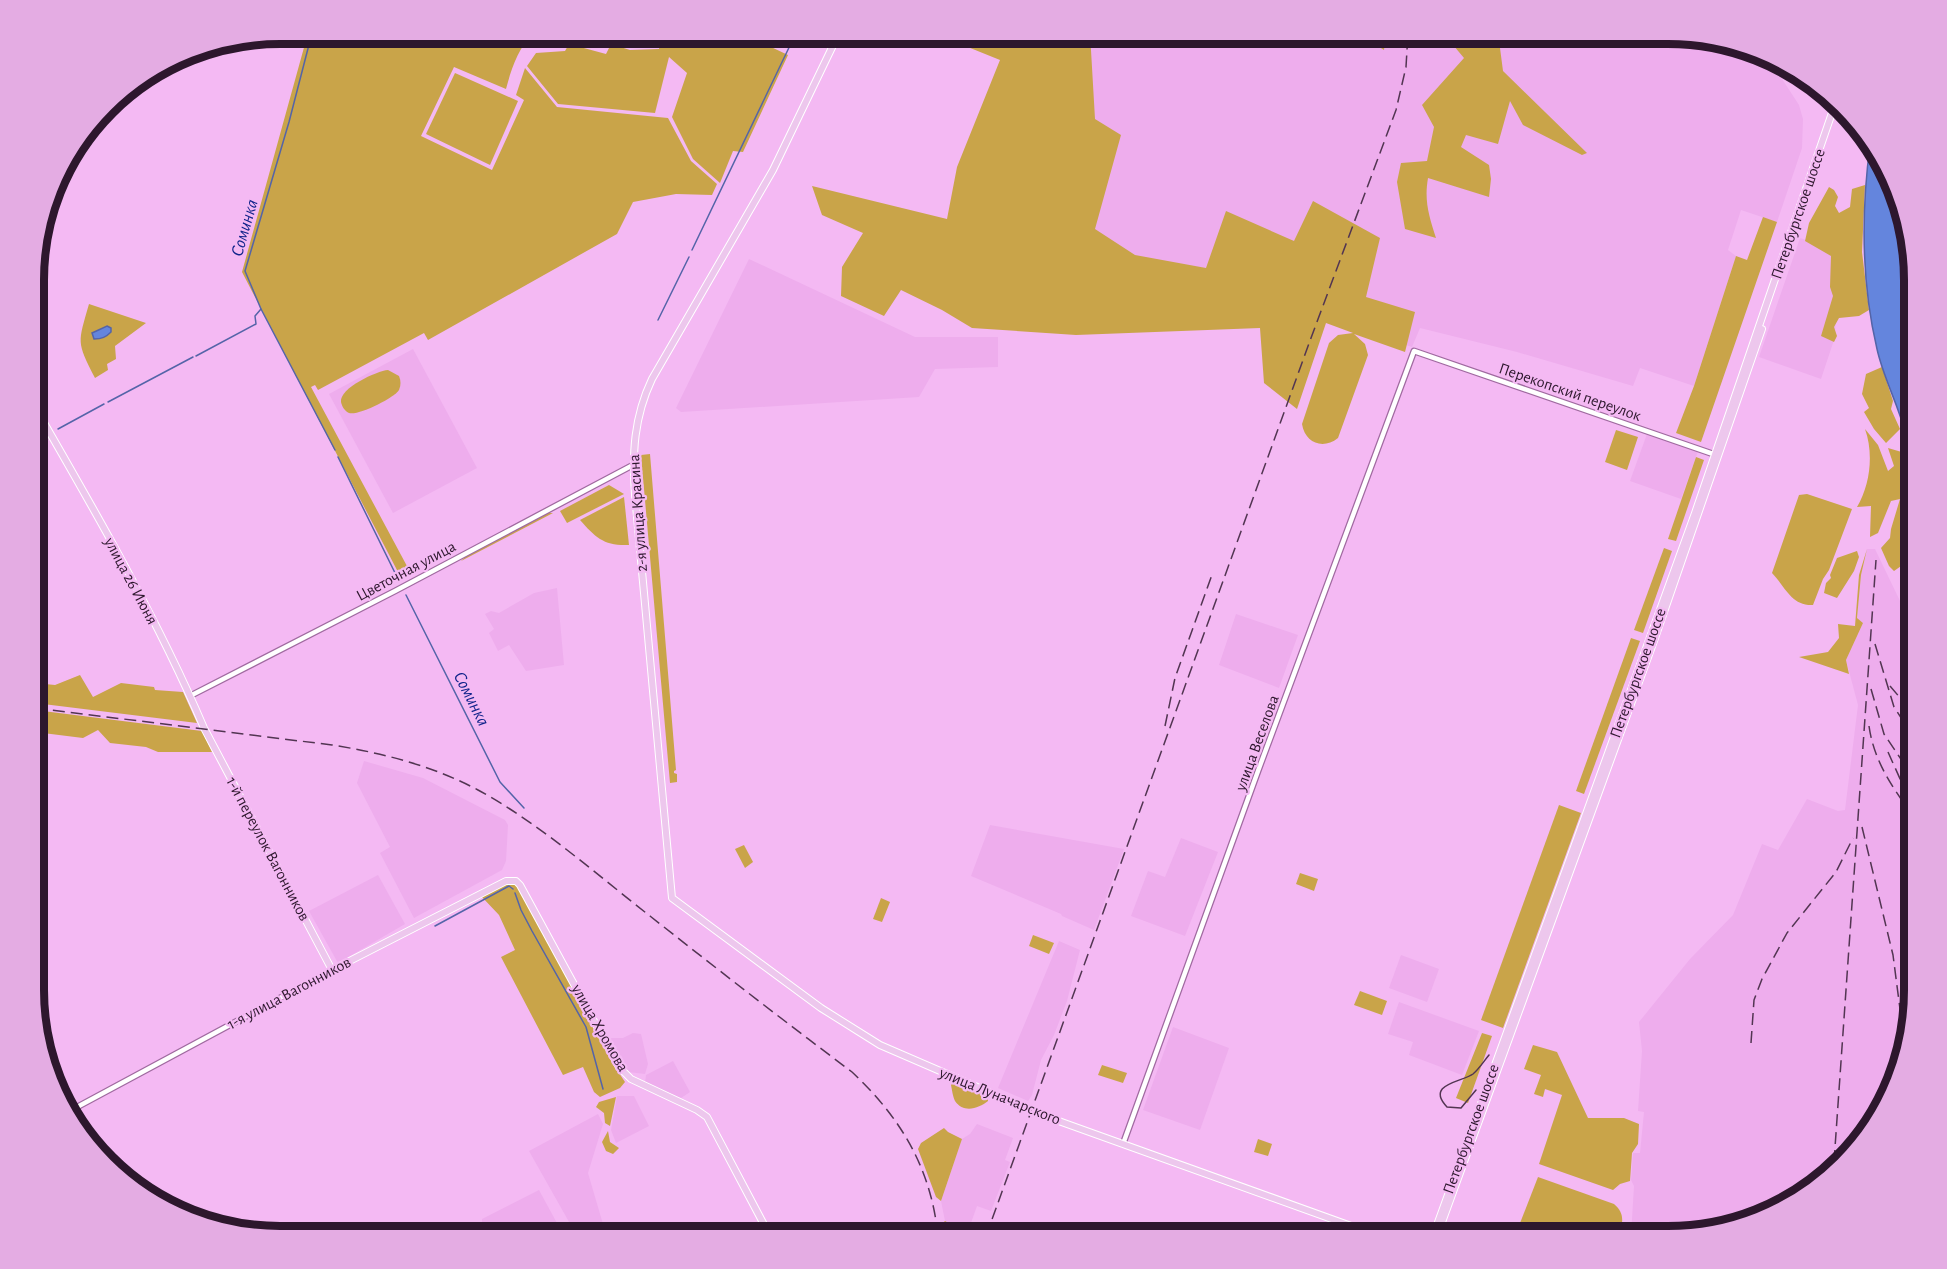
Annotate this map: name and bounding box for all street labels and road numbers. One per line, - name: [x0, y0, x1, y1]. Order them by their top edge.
- street label: Петербургское шоссе: [1768, 147, 1829, 282]
- street label: Перекопский переулок: [1497, 360, 1644, 425]
- street label: 2-я улица Красина: [626, 454, 651, 572]
- street label: улица 26 Июня: [100, 534, 161, 628]
- street label: Цветочная улица: [354, 538, 459, 605]
- street label: Петербургское шоссе: [1607, 606, 1670, 740]
- street label: улица Веселова: [1232, 693, 1283, 794]
- street label: 1-й переулок Вагонников: [222, 774, 313, 924]
- street label: 1-я улица Вагонников: [225, 954, 354, 1033]
- street label: улица Хромова: [567, 981, 631, 1075]
- street label: Петербургское шоссе: [1440, 1062, 1503, 1196]
- street label: улица Луначарского: [936, 1064, 1063, 1129]

